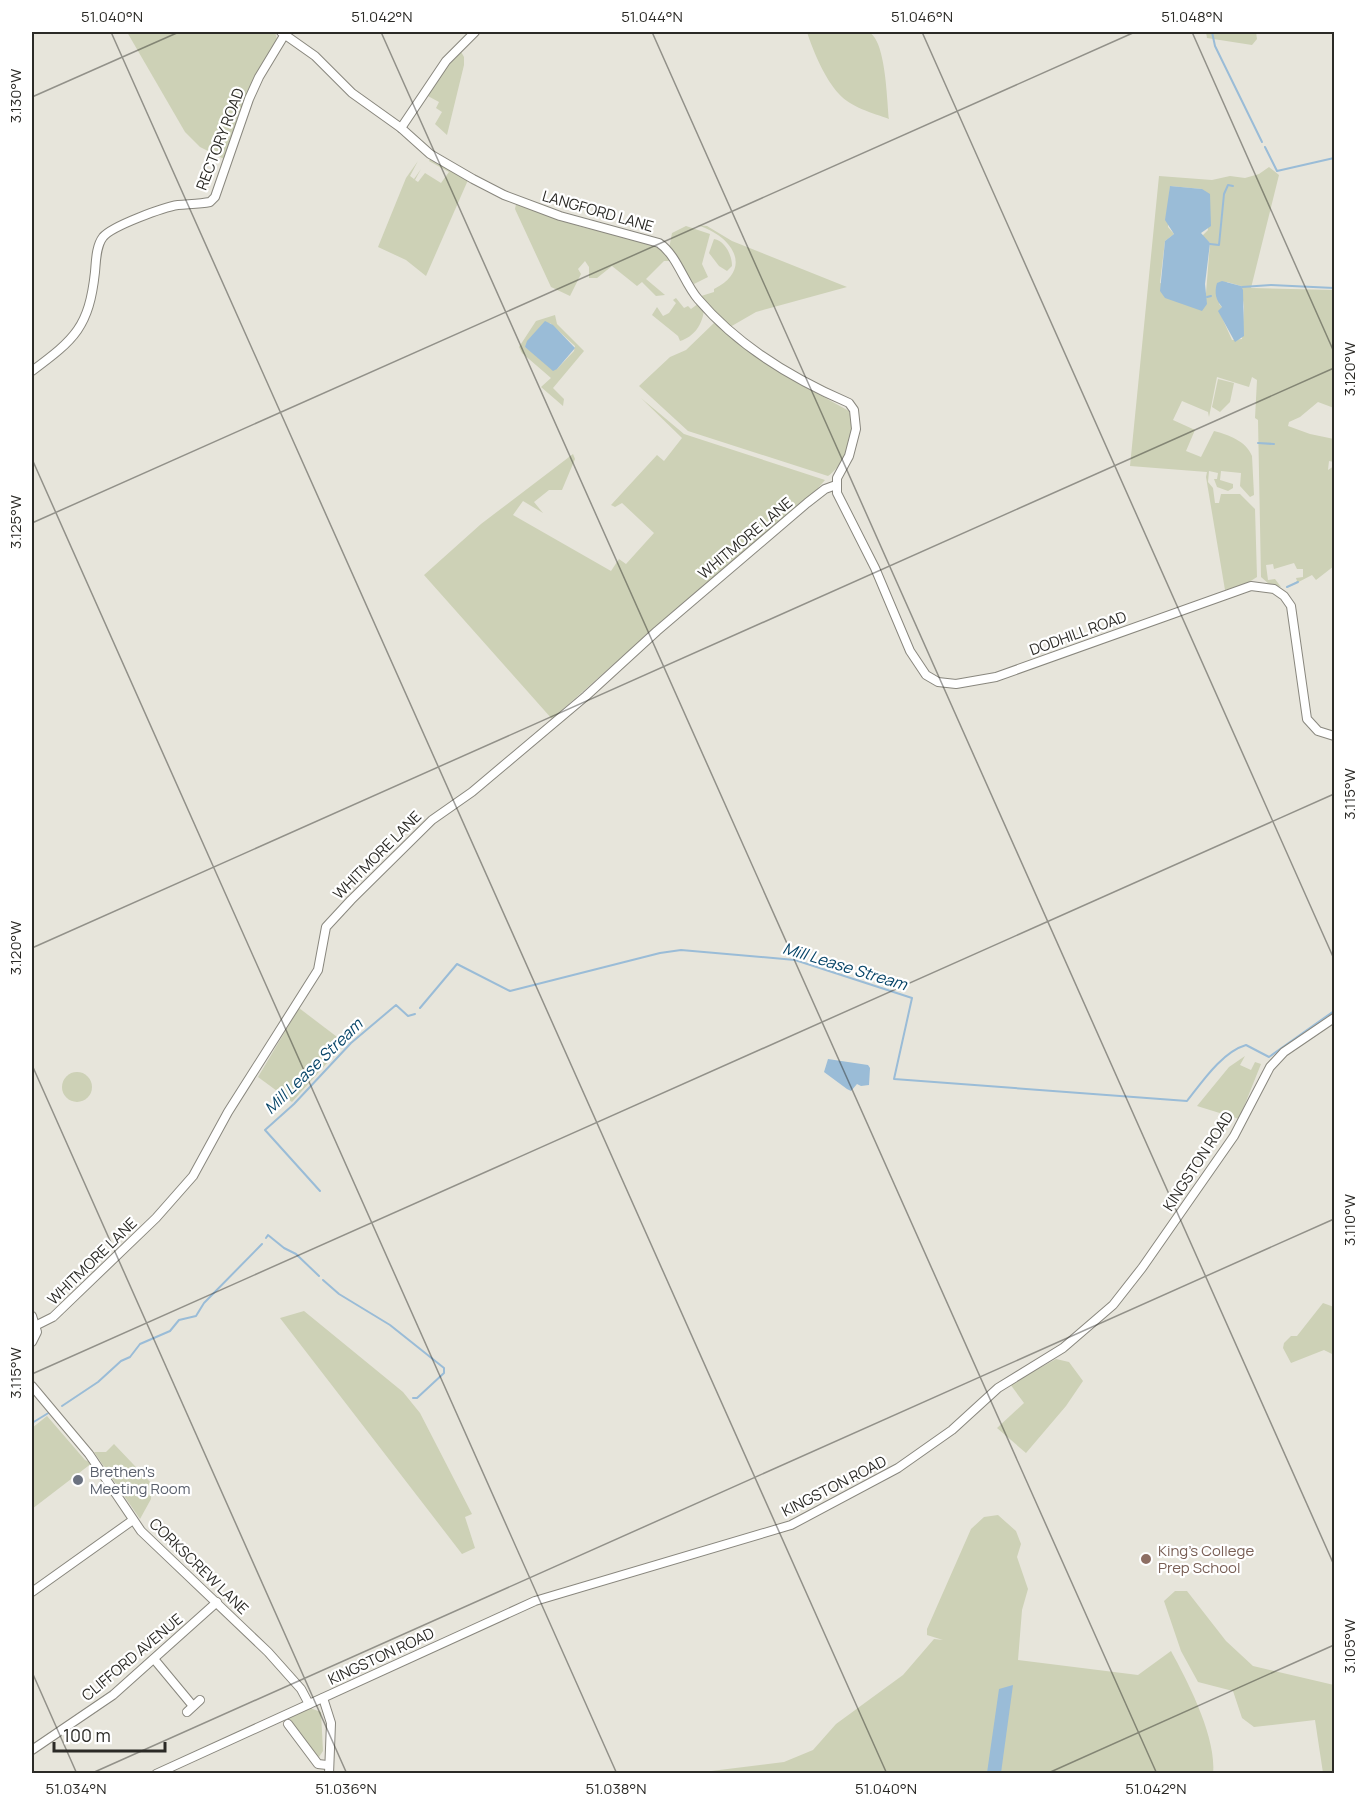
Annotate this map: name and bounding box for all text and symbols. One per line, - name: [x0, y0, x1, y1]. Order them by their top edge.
- text: 51.040°N: [81, 6, 143, 27]
- text: 51.042°N: [351, 6, 413, 27]
- text: 51.044°N: [621, 6, 683, 27]
- text: 51.046°N: [891, 6, 953, 27]
- text: 51.048°N: [1161, 6, 1223, 27]
- text: 3.130°W: [5, 69, 26, 123]
- street label: RECTORY ROAD: [191, 85, 249, 193]
- street label: LANGFORD LANE: [540, 185, 656, 237]
- text: 3.120°W: [1339, 342, 1360, 396]
- street label: WHITMORE LANE: [693, 492, 797, 584]
- text: 3.125°W: [5, 495, 26, 549]
- street label: DODHILL ROAD: [1027, 606, 1129, 660]
- text: 3.115°W: [1339, 768, 1360, 820]
- street label: WHITMORE LANE: [328, 806, 426, 904]
- text: 3.120°W: [5, 921, 26, 975]
- water label: Mill Lease Stream: [780, 937, 911, 996]
- water label: Mill Lease Stream: [259, 1012, 368, 1119]
- street label: KINGSTON ROAD: [1158, 1107, 1238, 1215]
- text: 3.110°W: [1339, 1194, 1360, 1246]
- street label: WHITMORE LANE: [43, 1213, 141, 1309]
- text: 3.115°W: [5, 1347, 26, 1399]
- street label: KINGSTON ROAD: [778, 1451, 890, 1521]
- place label: Brethen's Meeting Room: [90, 1461, 190, 1499]
- marker: Brethen's Meeting Room: [71, 1473, 85, 1487]
- street label: CORKSCREW LANE: [145, 1513, 253, 1619]
- place label: King's College Prep School: [1158, 1540, 1254, 1578]
- marker: King's College Prep School: [1139, 1552, 1153, 1566]
- street label: CLIFFORD AVENUE: [77, 1609, 187, 1705]
- text: 3.105°W: [1339, 1619, 1360, 1673]
- street label: KINGSTON ROAD: [324, 1622, 438, 1690]
- scale bar: [54, 1715, 165, 1753]
- text: 100 m: [63, 1723, 111, 1747]
- text: 51.034°N: [45, 1778, 107, 1799]
- text: 51.036°N: [315, 1778, 377, 1799]
- text: 51.038°N: [586, 1778, 646, 1799]
- text: 51.040°N: [855, 1778, 917, 1799]
- text: 51.042°N: [1125, 1778, 1187, 1799]

